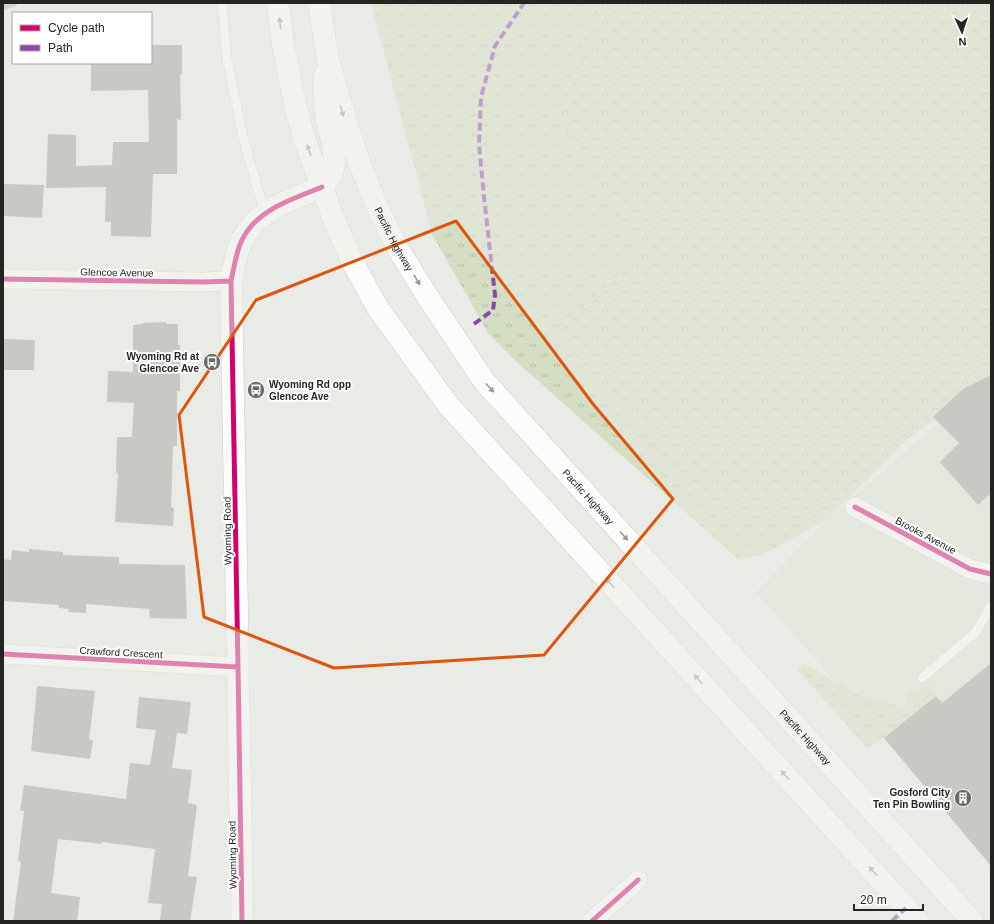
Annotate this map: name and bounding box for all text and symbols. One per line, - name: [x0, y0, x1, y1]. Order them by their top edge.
- legend: [12, 12, 152, 64]
- north arrow: [942, 12, 982, 52]
- one-way arrow: [277, 17, 284, 29]
- text: Cycle path: [48, 21, 105, 35]
- text: N: [958, 36, 967, 48]
- text: Path: [48, 41, 73, 55]
- one-way arrow: [339, 105, 345, 117]
- one-way arrow: [305, 144, 311, 156]
- street label: Pacific Highway: [372, 205, 415, 273]
- street label: Glencoe Avenue: [80, 266, 154, 279]
- one-way arrow: [414, 274, 421, 286]
- place label: Wyoming Rd at Glencoe Ave: [126, 351, 200, 374]
- bus stop icon: Wyoming Rd at Glencoe Ave: [202, 352, 222, 372]
- place label: Wyoming Rd opp Glencoe Ave: [269, 379, 351, 402]
- bus stop icon: Wyoming Rd opp Glencoe Ave: [246, 380, 266, 400]
- one-way arrow: [485, 383, 495, 393]
- street label: Pacific Highway: [560, 467, 616, 527]
- street label: Wyoming Road: [221, 497, 234, 565]
- street label: Brooks Avenue: [894, 515, 958, 556]
- one-way arrow: [620, 531, 629, 541]
- one-way arrow: [606, 578, 615, 588]
- street label: Crawford Crescent: [79, 645, 163, 660]
- one-way arrow: [693, 674, 703, 684]
- street label: Pacific Highway: [777, 707, 833, 767]
- one-way arrow: [781, 770, 790, 781]
- place label: Gosford City Ten Pin Bowling: [873, 787, 950, 810]
- building icon: Gosford City Ten Pin Bowling: [953, 788, 973, 808]
- street label: Wyoming Road: [226, 821, 239, 889]
- one-way arrow: [869, 867, 878, 876]
- scale bar: [854, 886, 923, 912]
- text: 20 m: [860, 893, 887, 907]

